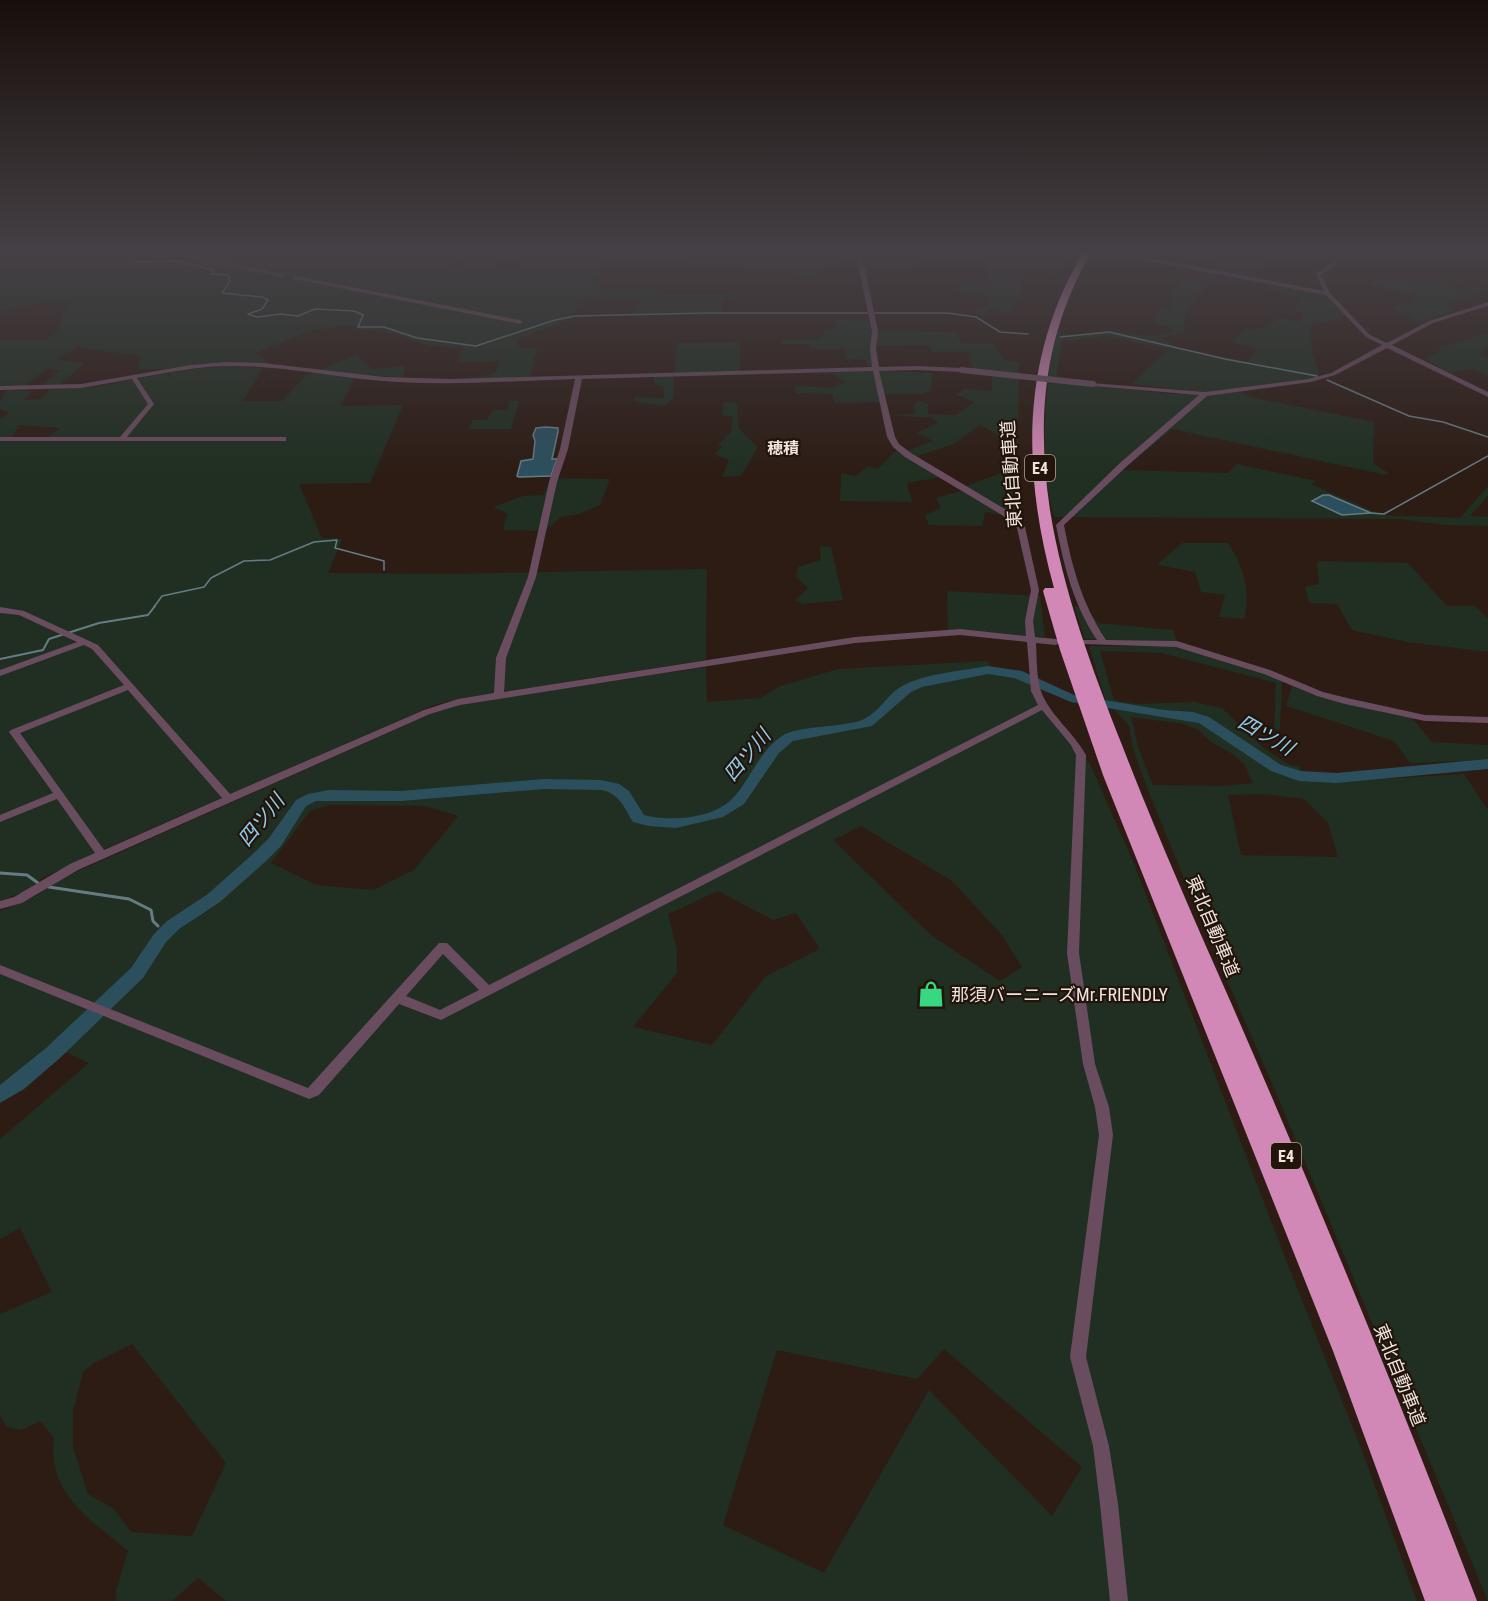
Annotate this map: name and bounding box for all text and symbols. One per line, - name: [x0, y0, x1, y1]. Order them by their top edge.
- street label: 東北自動車道: [997, 419, 1025, 529]
- district label: 穂積: [767, 439, 799, 458]
- road number: E4: [1025, 455, 1055, 481]
- water label: 四ツ川: [1234, 710, 1300, 761]
- water label: 四ツ川: [719, 723, 777, 786]
- water label: 四ツ川: [233, 788, 290, 851]
- street label: 東北自動車道: [1182, 872, 1244, 980]
- shop icon: 那須バーニーズMr.FRIENDLY: [916, 979, 946, 1009]
- place label: 那須バーニーズMr.FRIENDLY: [951, 984, 1168, 1005]
- road number: E4: [1271, 1143, 1301, 1169]
- street label: 東北自動車道: [1370, 1321, 1430, 1429]

